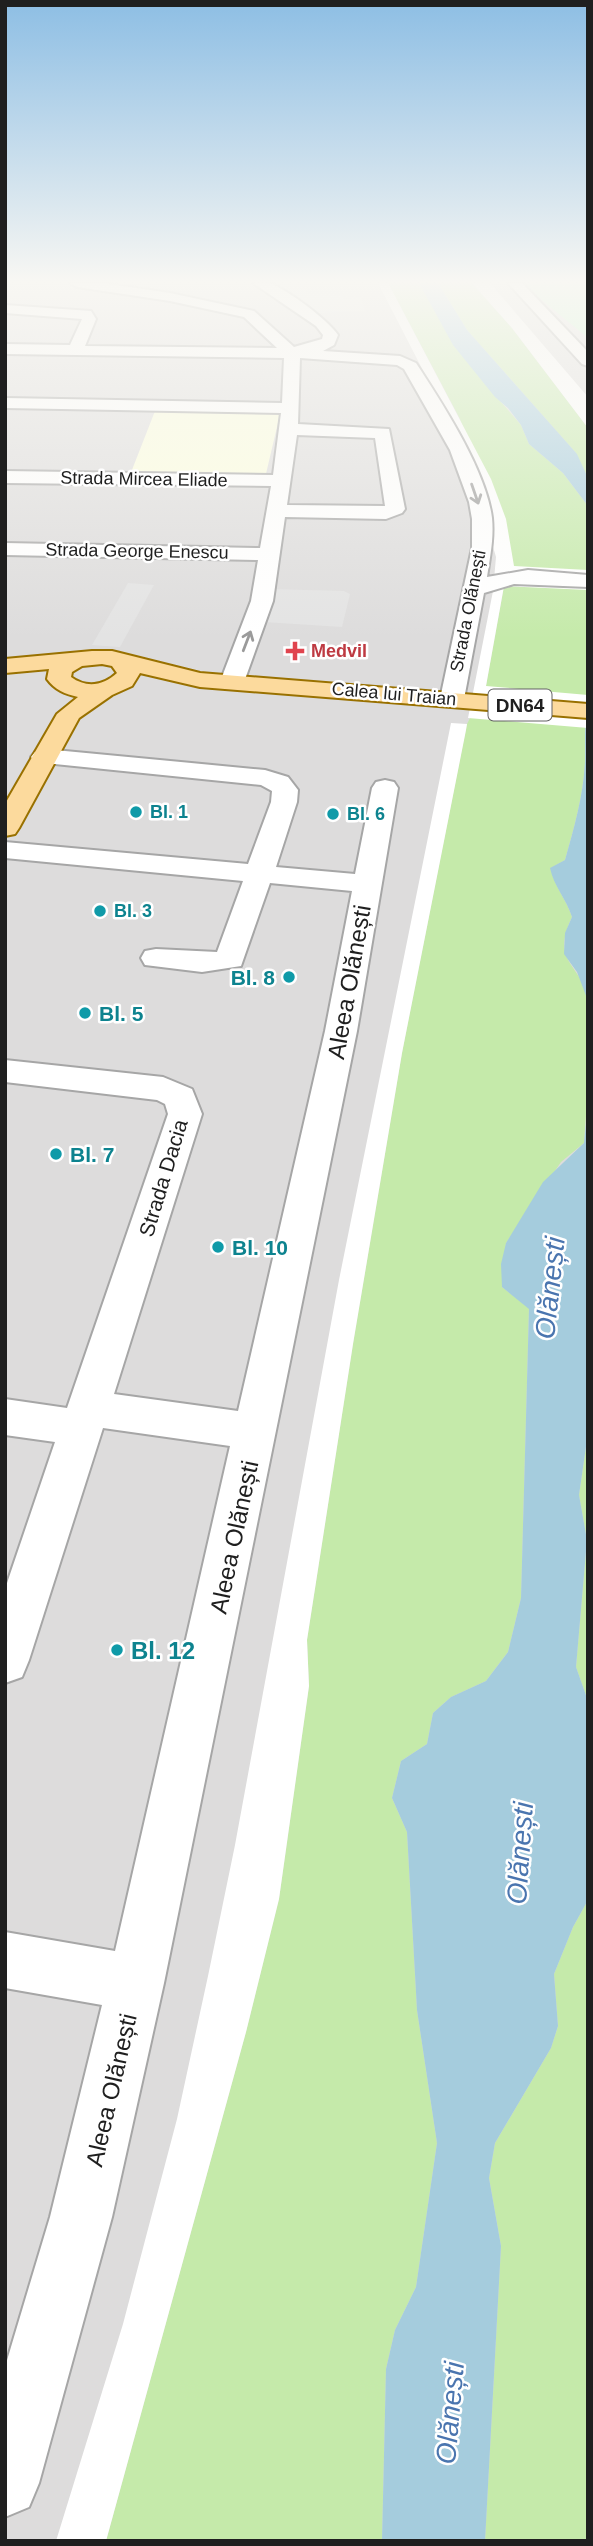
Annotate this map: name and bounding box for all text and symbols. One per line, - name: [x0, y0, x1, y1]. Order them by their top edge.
- street label: Strada Mircea Eliade: [60, 468, 228, 490]
- one-way arrow: [470, 482, 482, 504]
- street label: Strada George Enescu: [45, 539, 229, 563]
- street label: Strada Olănești: [446, 548, 490, 674]
- one-way arrow: [242, 631, 255, 653]
- marker: Medvil: [285, 641, 305, 661]
- place label: Medvil: [311, 641, 367, 661]
- street label: Calea lui Traian: [331, 679, 457, 709]
- road number: DN64: [489, 690, 552, 720]
- place label: Bl. 1: [150, 802, 188, 822]
- marker: Bl. 1: [128, 804, 144, 820]
- place label: Bl. 6: [347, 804, 385, 824]
- marker: Bl. 6: [325, 806, 341, 822]
- place label: Bl. 3: [114, 901, 152, 921]
- marker: Bl. 3: [92, 903, 108, 919]
- street label: Aleea Olănești: [322, 903, 376, 1061]
- place label: Bl. 8: [231, 966, 275, 989]
- marker: Bl. 8: [281, 969, 297, 985]
- place label: Bl. 5: [99, 1002, 144, 1025]
- marker: Bl. 5: [77, 1005, 93, 1021]
- street label: Strada Dacia: [134, 1116, 192, 1239]
- place label: Bl. 7: [70, 1143, 114, 1166]
- marker: Bl. 7: [48, 1146, 64, 1162]
- water label: Olănești: [529, 1235, 571, 1341]
- place label: Bl. 10: [232, 1236, 288, 1259]
- marker: Bl. 10: [210, 1239, 226, 1255]
- street label: Aleea Olănești: [205, 1458, 263, 1616]
- place label: Bl. 12: [131, 1637, 195, 1664]
- marker: Bl. 12: [109, 1642, 125, 1658]
- water label: Olănești: [501, 1800, 539, 1905]
- street label: Aleea Olănești: [80, 2011, 142, 2169]
- water label: Olănești: [430, 2360, 470, 2466]

